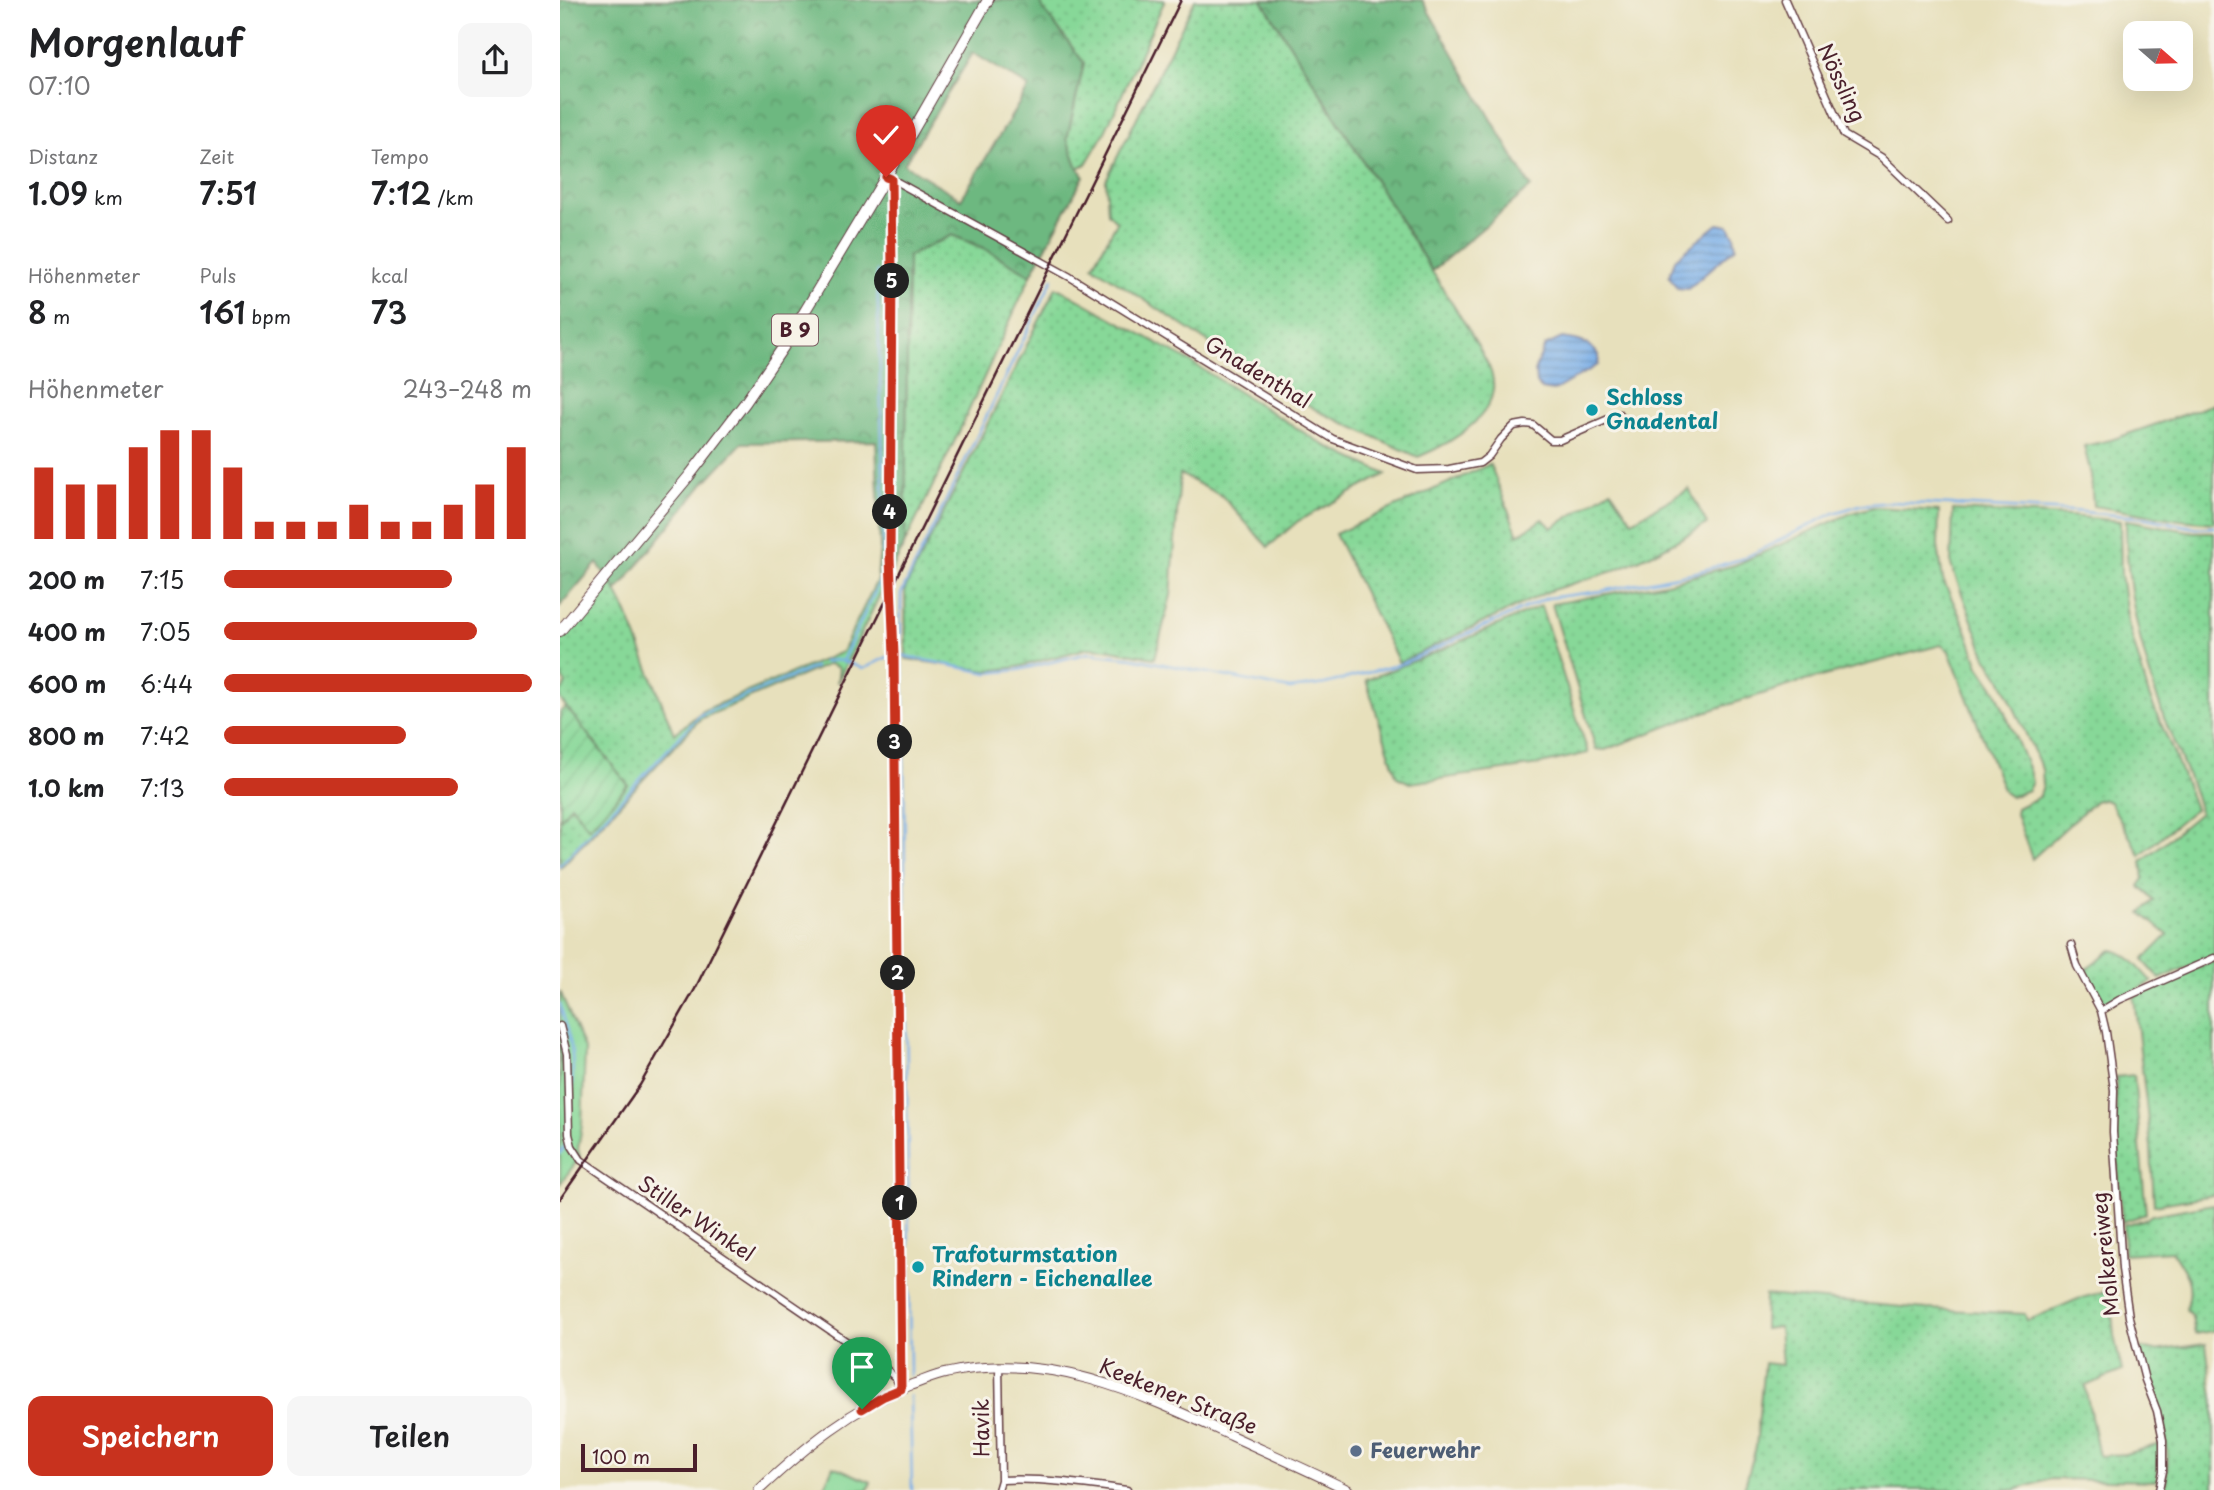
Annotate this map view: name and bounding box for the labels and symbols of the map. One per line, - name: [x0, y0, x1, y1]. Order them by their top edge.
- north arrow: [2123, 21, 2193, 91]
- street label: Nössling: [1811, 37, 1875, 127]
- pin: [856, 105, 916, 177]
- pin: 5: [874, 264, 910, 298]
- road number: B 9: [772, 314, 818, 346]
- street label: Gnadenthal: [1200, 327, 1318, 416]
- place label: Schloss Gnadental: [1606, 380, 1718, 436]
- marker: Schloss Gnadental: [1584, 402, 1600, 418]
- pin: 4: [872, 494, 908, 530]
- pin: 3: [878, 724, 912, 760]
- pin: 2: [880, 956, 916, 990]
- street label: Stiller Winkel: [632, 1166, 762, 1268]
- pin: 1: [882, 1186, 918, 1220]
- street label: Molkereiweg: [2082, 1190, 2126, 1318]
- place label: Trafoturmstation Rindern - Eichenallee: [932, 1237, 1152, 1293]
- marker: Trafoturmstation Rindern - Eichenallee: [910, 1259, 926, 1275]
- pin: [832, 1337, 892, 1409]
- street label: Keekener Straße: [1095, 1349, 1263, 1441]
- street label: Havik: [963, 1398, 997, 1457]
- place label: Feuerwehr: [1370, 1433, 1481, 1465]
- scale bar: [581, 1441, 696, 1473]
- marker: Feuerwehr: [1348, 1443, 1364, 1459]

